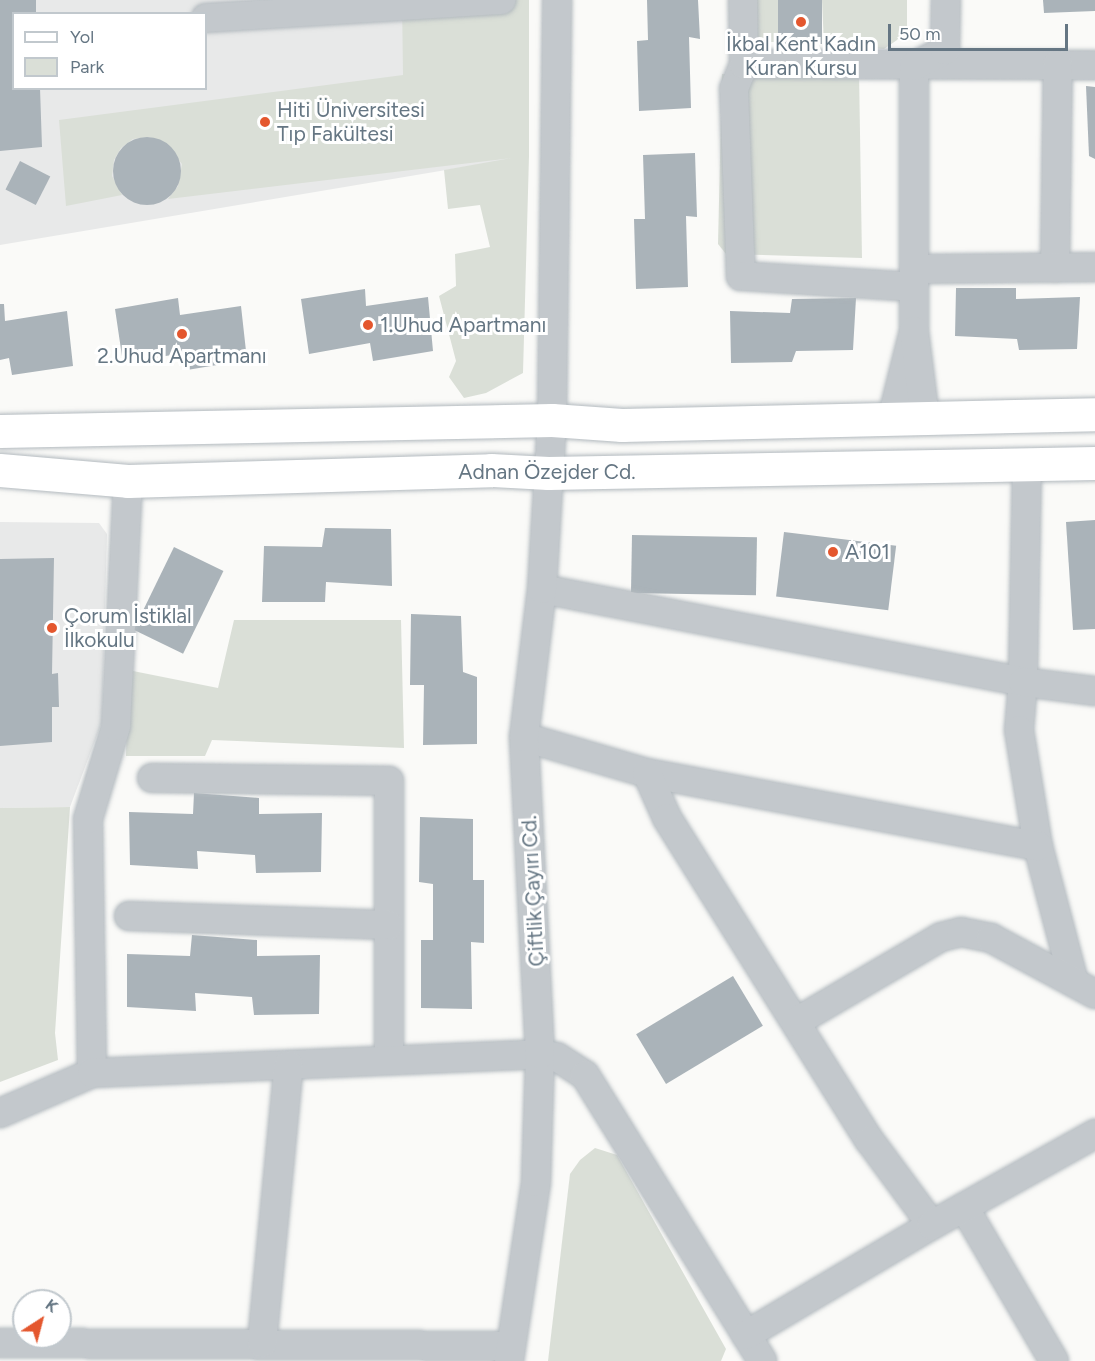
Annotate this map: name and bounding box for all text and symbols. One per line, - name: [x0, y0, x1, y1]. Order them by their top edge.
- legend: [12, 12, 207, 90]
- scale bar: [891, 12, 1071, 50]
- marker: İkbal Kent Kadın Kuran Kursu: [794, 15, 808, 29]
- text: 50 m: [899, 23, 941, 45]
- text: Yol: [70, 26, 94, 48]
- place label: İkbal Kent Kadın Kuran Kursu: [726, 31, 876, 81]
- text: Park: [70, 56, 104, 78]
- place label: Hiti Üniversitesi Tıp Fakültesi: [277, 97, 425, 147]
- marker: Hiti Üniversitesi Tıp Fakültesi: [258, 115, 272, 129]
- place label: 1.Uhud Apartmanı: [380, 312, 546, 338]
- marker: 1.Uhud Apartmanı: [361, 318, 375, 332]
- marker: 2.Uhud Apartmanı: [175, 327, 189, 341]
- place label: 2.Uhud Apartmanı: [97, 343, 267, 369]
- street label: Adnan Özejder Cd.: [458, 459, 636, 485]
- place label: A101: [845, 539, 890, 565]
- marker: A101: [826, 545, 840, 559]
- place label: Çorum İstiklal İlkokulu: [64, 603, 192, 653]
- marker: Çorum İstiklal İlkokulu: [45, 621, 59, 635]
- street label: Çiftlik Çayırı Cd.: [516, 815, 550, 967]
- north arrow: [12, 1289, 72, 1349]
- text: K: [42, 1295, 62, 1316]

